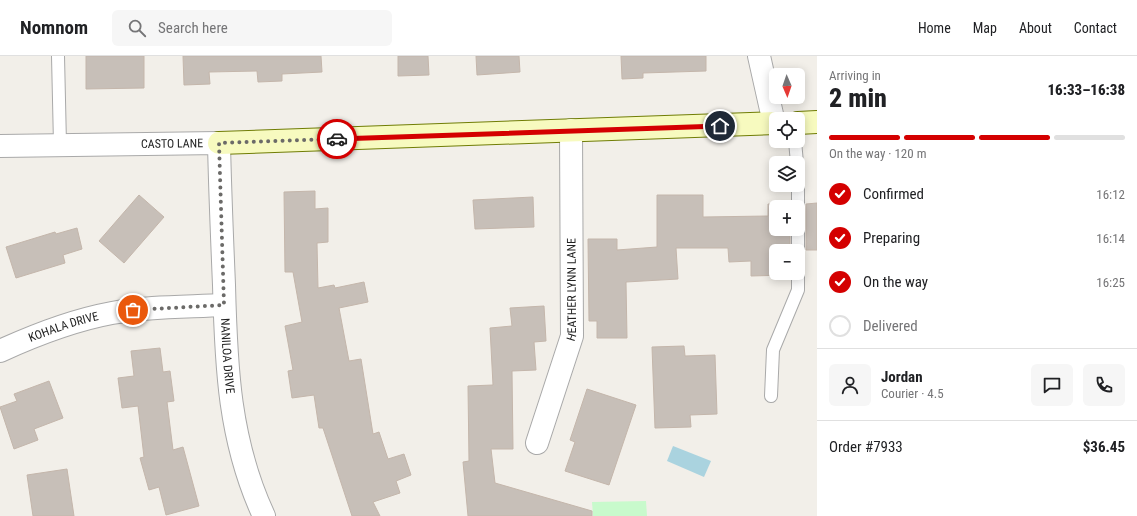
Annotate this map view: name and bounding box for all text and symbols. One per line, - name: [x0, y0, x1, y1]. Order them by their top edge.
- search box: [112, 10, 392, 46]
- text: Nomnom: [20, 16, 88, 39]
- icon: search: [126, 17, 148, 39]
- text: Search here: [158, 19, 228, 37]
- text: Home: [918, 20, 951, 36]
- text: Map: [973, 20, 997, 36]
- text: About: [1019, 20, 1052, 36]
- text: Contact: [1074, 20, 1117, 36]
- north arrow: [769, 68, 805, 104]
- map controls: [769, 68, 805, 280]
- text: Arriving in: [829, 68, 881, 83]
- text: 16:33–16:38: [1047, 81, 1125, 99]
- text: 2 min: [829, 83, 887, 113]
- pin: [703, 109, 737, 143]
- button: locate: [769, 112, 805, 148]
- icon: home: [709, 115, 731, 137]
- courier: [317, 119, 357, 159]
- icon: car: [326, 128, 348, 150]
- street label: CASTO LANE: [141, 136, 203, 151]
- text: On the way · 120 m: [829, 146, 926, 161]
- button: layers: [769, 156, 805, 192]
- icon: check: [829, 183, 851, 205]
- text: Confirmed: [863, 185, 924, 203]
- text: 16:12: [1096, 187, 1125, 202]
- button: +: [769, 200, 805, 236]
- icon: check: [829, 227, 851, 249]
- text: Preparing: [863, 229, 920, 247]
- text: 16:14: [1096, 231, 1125, 246]
- street label: HEATHER LYNN LANE: [564, 238, 579, 343]
- button: −: [769, 244, 805, 280]
- icon: check: [829, 271, 851, 293]
- text: On the way: [863, 273, 928, 291]
- text: 16:25: [1096, 275, 1125, 290]
- pin: [116, 293, 150, 327]
- icon: bag: [122, 299, 144, 321]
- street label: KOHALA DRIVE: [27, 309, 100, 345]
- text: Delivered: [863, 317, 918, 335]
- street label: NANILOA DRIVE: [218, 318, 237, 395]
- button: person: [829, 364, 871, 406]
- button: chat: [1031, 364, 1073, 406]
- button: phone: [1083, 364, 1125, 406]
- text: Jordan: [881, 368, 923, 386]
- text: Courier · 4.5: [881, 386, 944, 401]
- text: Order #7933: [829, 438, 903, 456]
- text: $36.45: [1083, 438, 1125, 456]

